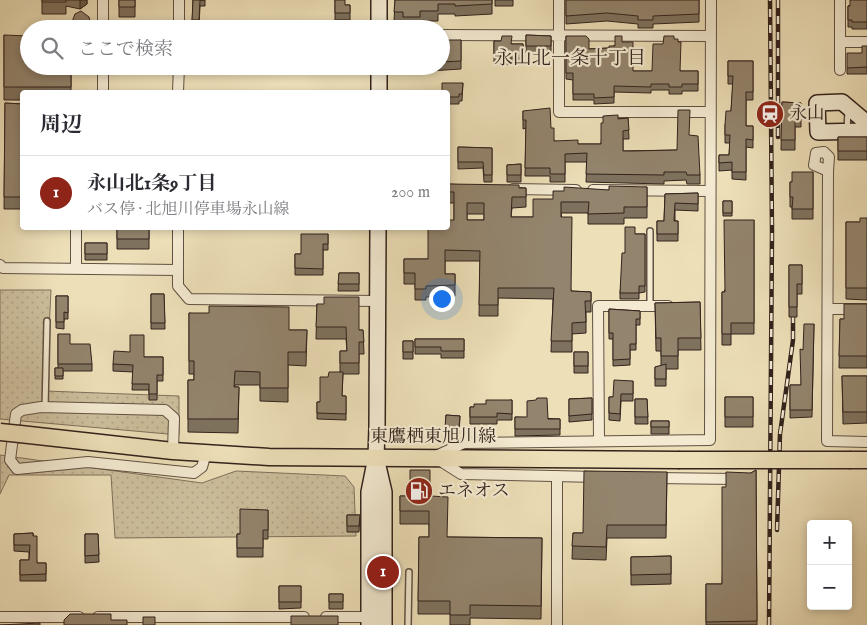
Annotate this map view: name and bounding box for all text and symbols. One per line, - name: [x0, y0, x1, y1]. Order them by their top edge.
- search box: [20, 20, 450, 75]
- icon: search: [38, 34, 66, 62]
- text: ここで検索: [78, 38, 173, 62]
- district label: 永山北一条十丁目: [494, 47, 646, 71]
- station icon: 永山: [755, 99, 785, 129]
- place label: 永山: [789, 103, 825, 126]
- text: 周辺: [40, 112, 82, 139]
- text: 永山北1条9丁目: [87, 172, 216, 196]
- text: 1: [53, 183, 59, 203]
- text: 200 m: [391, 183, 430, 203]
- text: バス停 · 北旭川停車場永山線: [87, 200, 290, 220]
- your location: [429, 286, 455, 312]
- street label: 東鷹栖東旭川線: [370, 426, 496, 449]
- fuel station icon: エネオス: [404, 476, 434, 506]
- place label: エネオス: [438, 480, 510, 503]
- map controls: [807, 520, 852, 610]
- button: +: [807, 520, 852, 565]
- pin: 1: [367, 553, 399, 591]
- button: −: [807, 565, 852, 610]

